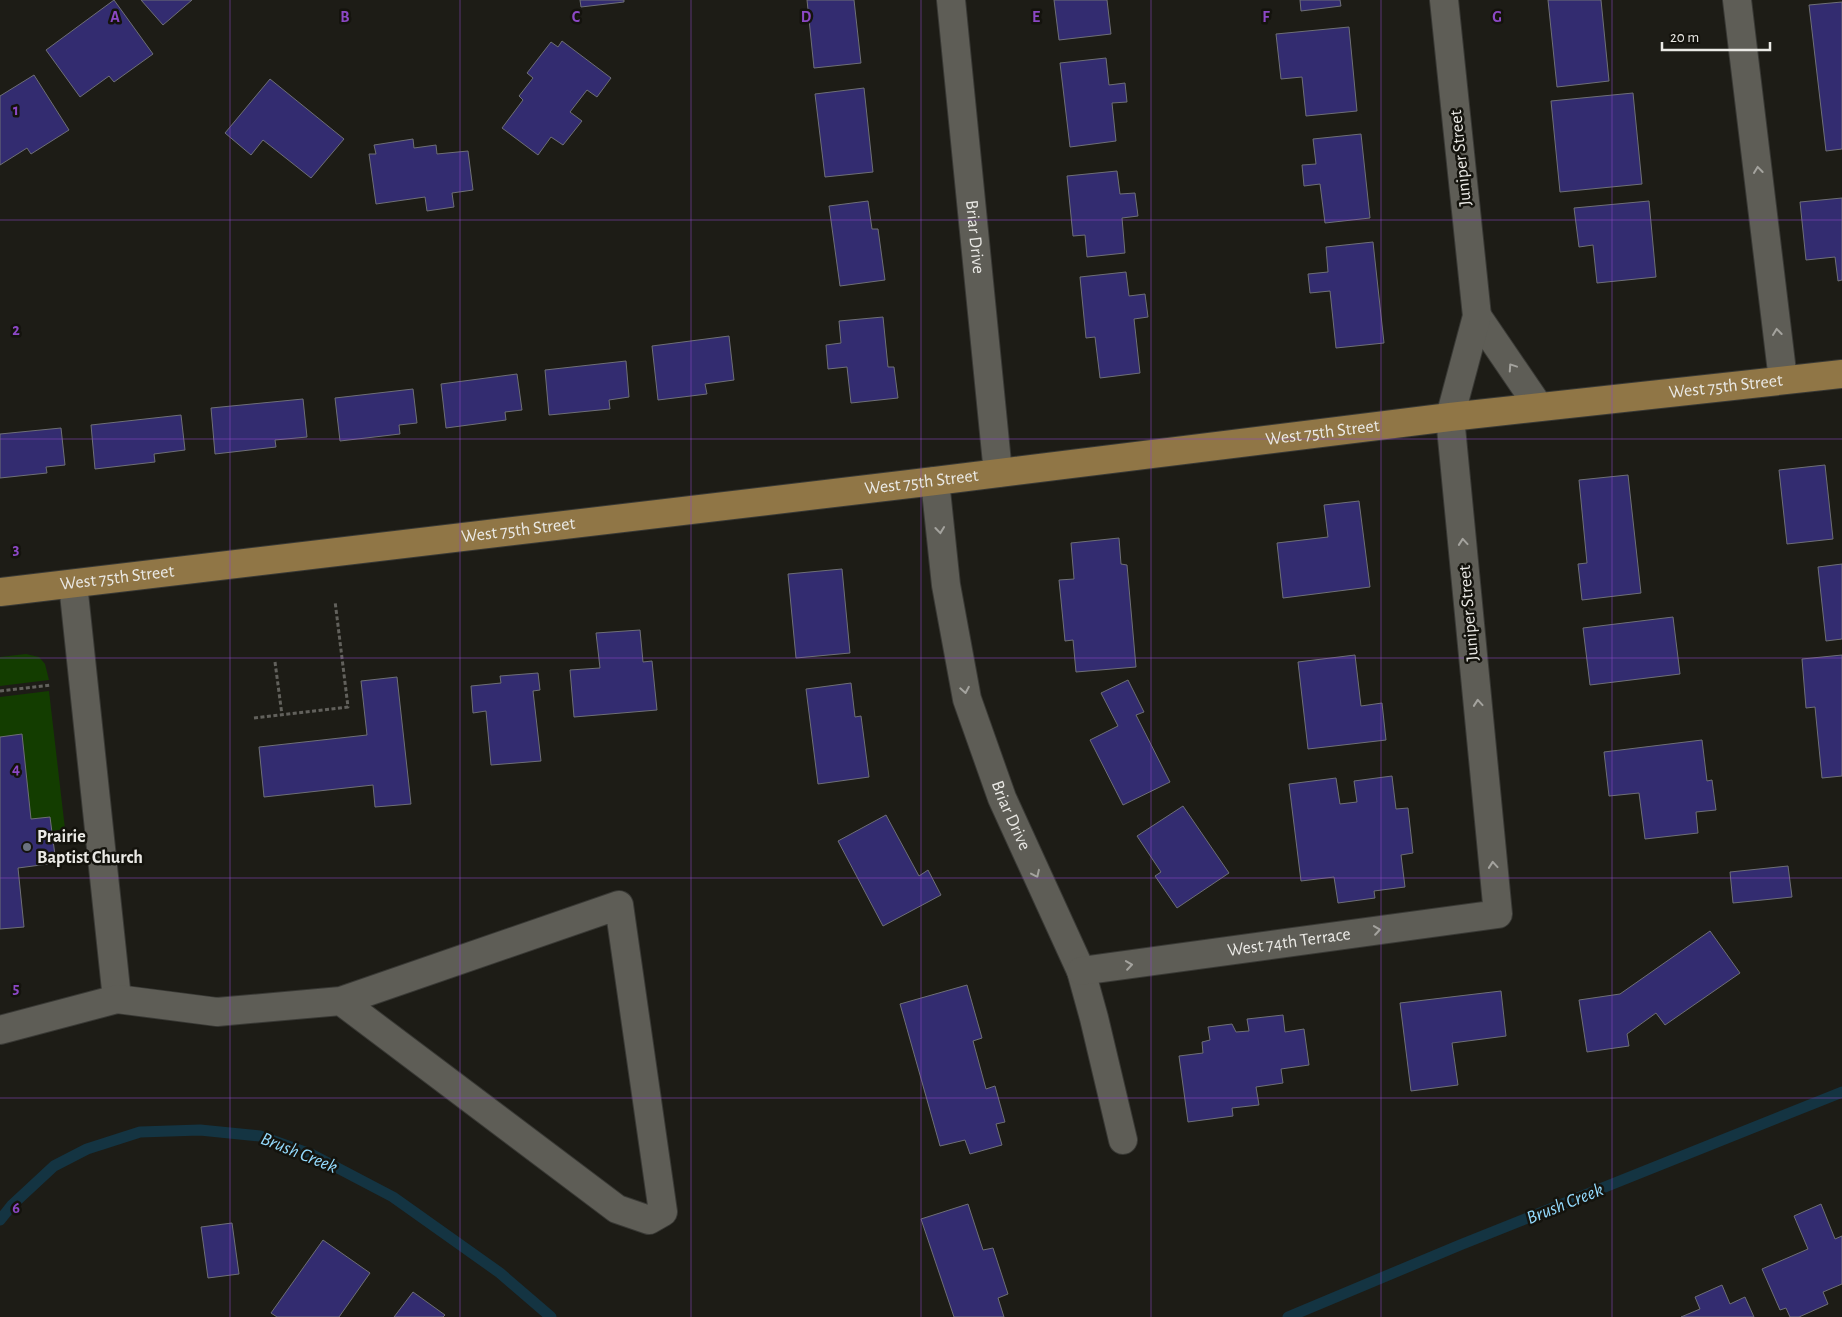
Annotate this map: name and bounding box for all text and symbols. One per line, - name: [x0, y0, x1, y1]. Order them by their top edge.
- text: A: [110, 9, 120, 25]
- text: B: [340, 9, 350, 25]
- text: C: [572, 9, 581, 25]
- text: D: [801, 9, 812, 25]
- text: E: [1032, 9, 1040, 25]
- text: F: [1262, 9, 1270, 25]
- text: G: [1492, 9, 1502, 25]
- scale bar: [1662, 20, 1770, 52]
- text: 20 m: [1670, 30, 1699, 45]
- text: 1: [13, 102, 19, 118]
- street label: Juniper Street: [1447, 109, 1475, 207]
- one-way arrow: [1753, 166, 1764, 174]
- street label: Briar Drive: [962, 199, 987, 275]
- text: 2: [12, 322, 20, 338]
- one-way arrow: [1772, 327, 1783, 335]
- one-way arrow: [1509, 363, 1518, 373]
- street label: West 75th Street: [1668, 372, 1784, 402]
- street label: West 75th Street: [1264, 417, 1381, 449]
- street label: West 75th Street: [864, 467, 980, 498]
- street label: West 75th Street: [460, 515, 577, 546]
- one-way arrow: [935, 526, 946, 534]
- one-way arrow: [1457, 537, 1468, 545]
- text: 3: [13, 541, 20, 557]
- street label: West 75th Street: [59, 562, 175, 594]
- street label: Juniper Street: [1456, 564, 1482, 662]
- one-way arrow: [960, 686, 970, 694]
- one-way arrow: [1473, 699, 1484, 707]
- text: 4: [12, 761, 20, 777]
- street label: Briar Drive: [988, 778, 1034, 853]
- place label: Prairie Baptist Church: [37, 828, 143, 867]
- marker: Prairie Baptist Church: [21, 841, 33, 853]
- one-way arrow: [1488, 861, 1499, 869]
- one-way arrow: [1030, 869, 1041, 878]
- street label: West 74th Terrace: [1226, 925, 1352, 960]
- one-way arrow: [1373, 926, 1381, 936]
- one-way arrow: [1125, 960, 1134, 970]
- text: 5: [13, 980, 20, 996]
- water label: Brush Creek: [258, 1129, 340, 1177]
- water label: Brush Creek: [1524, 1180, 1606, 1228]
- text: 6: [12, 1200, 20, 1216]

